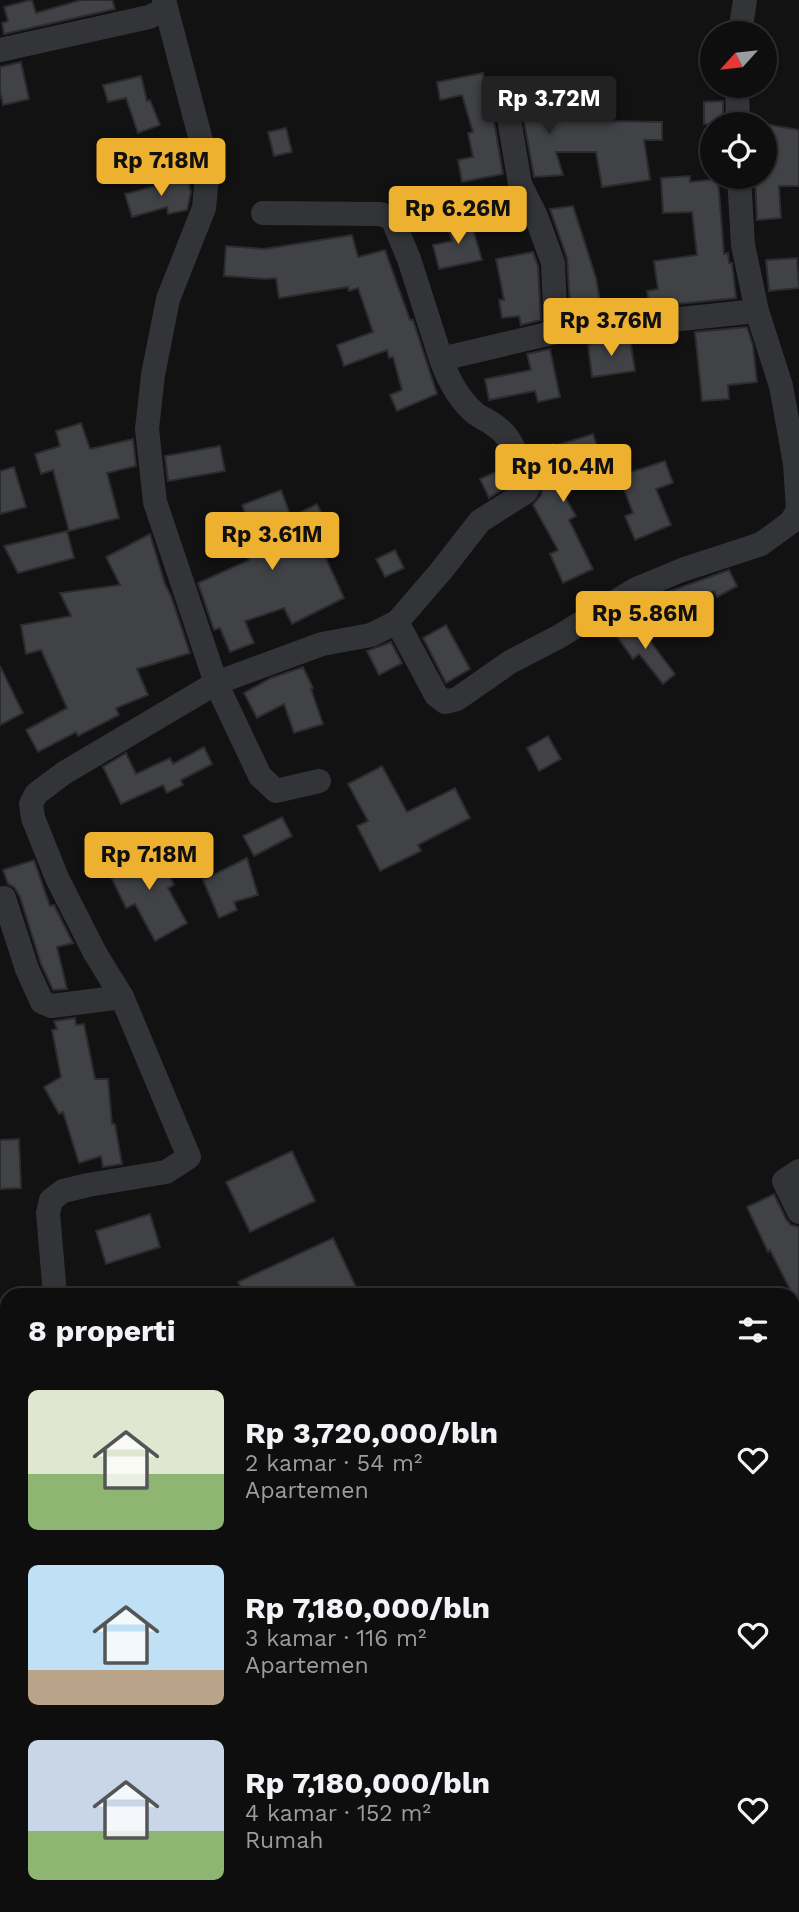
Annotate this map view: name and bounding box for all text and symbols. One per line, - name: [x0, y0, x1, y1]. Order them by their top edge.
- north arrow: [700, 21, 777, 98]
- map controls: [700, 21, 777, 189]
- pin: Rp 3.72M: [477, 76, 621, 136]
- text: Rp 3.72M: [497, 85, 601, 112]
- button: locate: [700, 112, 777, 189]
- pin: Rp 7.18M: [89, 138, 233, 198]
- text: Rp 7.18M: [112, 147, 210, 174]
- pin: Rp 6.26M: [386, 187, 530, 246]
- text: Rp 6.26M: [405, 195, 511, 222]
- pin: Rp 3.76M: [539, 298, 683, 358]
- text: Rp 3.76M: [560, 307, 663, 334]
- pin: Rp 10.4M: [491, 444, 635, 504]
- text: Rp 10.4M: [511, 453, 615, 480]
- pin: Rp 3.61M: [200, 512, 344, 572]
- text: Rp 3.61M: [221, 521, 323, 548]
- pin: Rp 5.86M: [573, 592, 717, 651]
- text: Rp 5.86M: [592, 600, 698, 627]
- pin: Rp 7.18M: [77, 832, 221, 892]
- text: Rp 7.18M: [100, 841, 198, 868]
- icon: filters: [734, 1311, 772, 1349]
- text: 8 properti: [28, 1313, 175, 1348]
- text: Rp 3,720,000/bln: [245, 1415, 498, 1450]
- icon: home: [84, 1418, 168, 1502]
- icon: heart: [734, 1441, 772, 1479]
- text: 2 kamar · 54 m²: [245, 1450, 422, 1477]
- text: Apartemen: [245, 1477, 369, 1504]
- text: Rp 7,180,000/bln: [245, 1590, 490, 1625]
- icon: home: [84, 1593, 168, 1677]
- icon: heart: [734, 1616, 772, 1654]
- text: 3 kamar · 116 m²: [245, 1625, 426, 1652]
- text: Apartemen: [245, 1652, 369, 1679]
- text: Rp 7,180,000/bln: [245, 1765, 490, 1800]
- icon: home: [84, 1768, 168, 1852]
- icon: heart: [734, 1791, 772, 1829]
- text: 4 kamar · 152 m²: [245, 1800, 431, 1827]
- text: Rumah: [245, 1827, 323, 1854]

